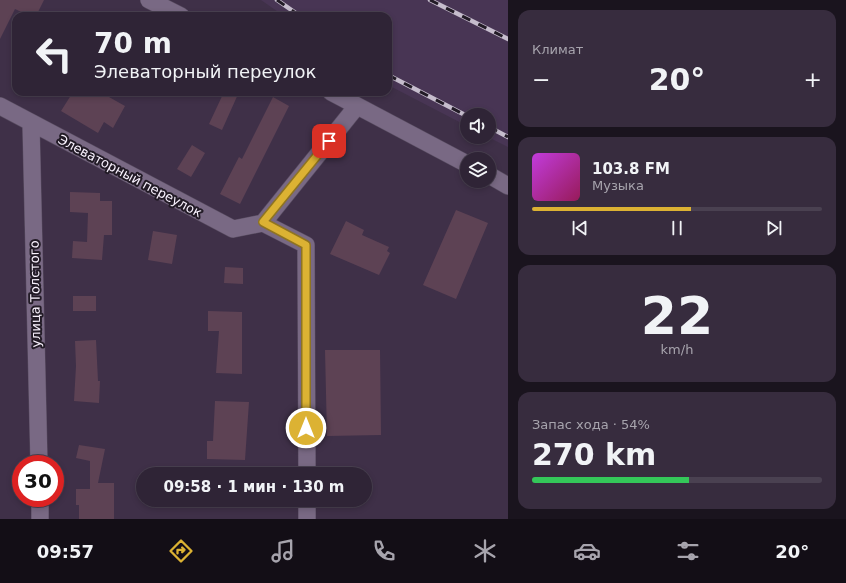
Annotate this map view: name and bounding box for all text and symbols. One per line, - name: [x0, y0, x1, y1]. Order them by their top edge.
- text: 70 m: [94, 27, 172, 60]
- icon: left: [28, 28, 80, 80]
- text: Климат: [532, 42, 583, 57]
- text: Элеваторный переулок: [94, 61, 317, 82]
- text: 20°: [649, 62, 705, 97]
- text: −: [532, 67, 550, 92]
- text: +: [804, 67, 822, 92]
- map controls: [460, 108, 496, 188]
- button: sound: [460, 108, 496, 144]
- pin: [312, 124, 346, 158]
- icon: arrive: [318, 130, 340, 152]
- street label: Элеваторный переулок: [56, 132, 205, 220]
- button: layers: [460, 152, 496, 188]
- text: 103.8 FM: [592, 160, 670, 178]
- text: Музыка: [592, 178, 644, 193]
- icon: previous: [569, 217, 591, 239]
- icon: pause: [666, 217, 688, 239]
- icon: next: [763, 217, 785, 239]
- street label: улица Толстого: [27, 240, 43, 348]
- text: 22: [641, 286, 713, 346]
- text: km/h: [661, 342, 693, 357]
- position arrow: [285, 407, 327, 449]
- text: Запас хода · 54%: [532, 417, 650, 432]
- text: 270 km: [532, 437, 656, 472]
- speed limit sign: 30: [12, 455, 64, 507]
- text: 09:58 · 1 мин · 130 m: [164, 478, 345, 496]
- icon: directions: [167, 537, 195, 565]
- icon: music: [269, 537, 297, 565]
- icon: phone: [370, 537, 398, 565]
- icon: climate: [471, 537, 499, 565]
- icon: car: [573, 537, 601, 565]
- icon: filters: [674, 537, 702, 565]
- text: 09:57: [37, 541, 94, 562]
- text: 20°: [775, 541, 809, 562]

